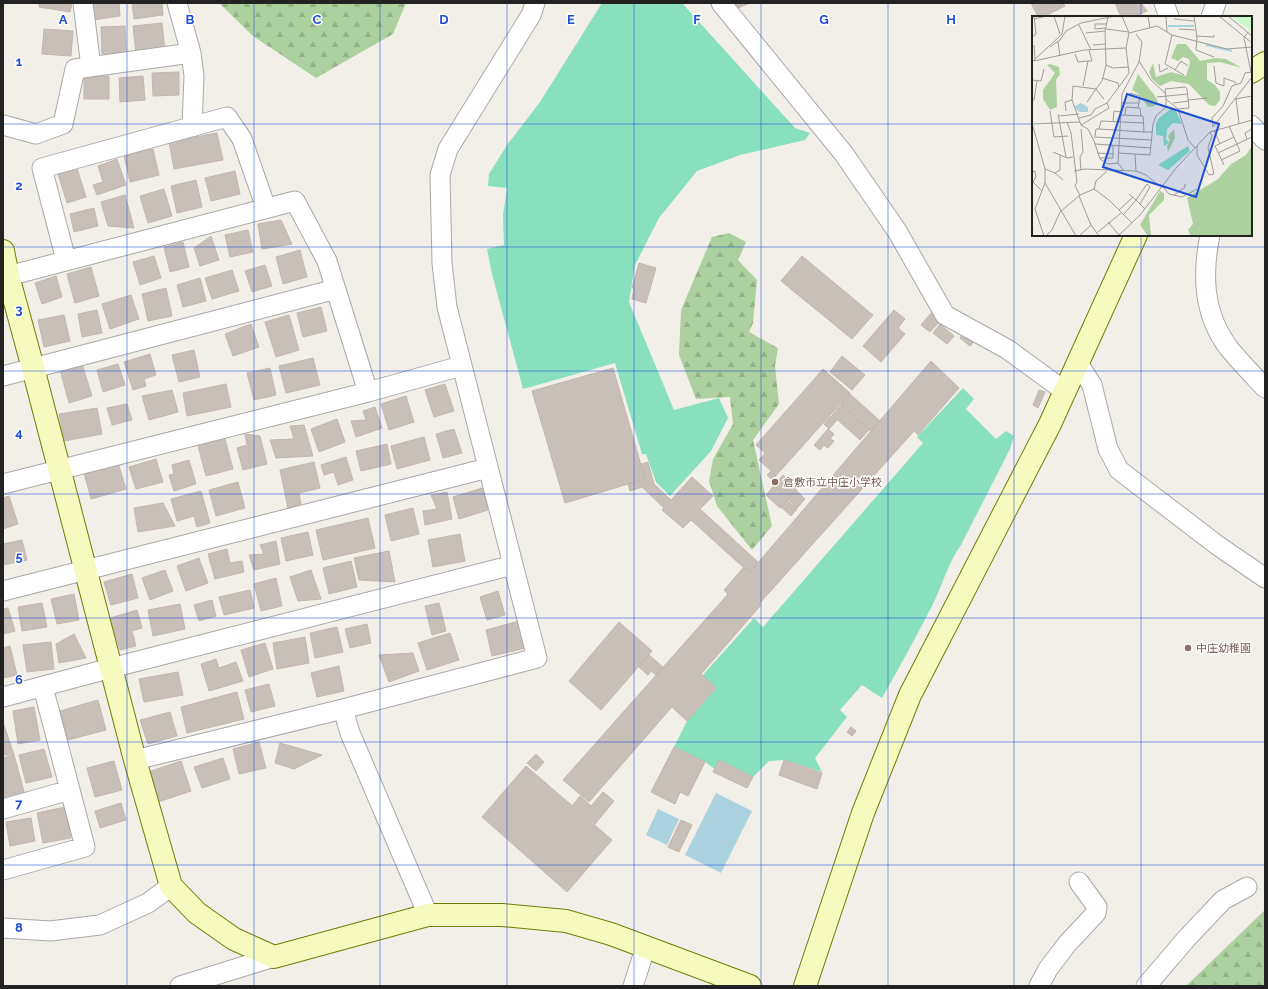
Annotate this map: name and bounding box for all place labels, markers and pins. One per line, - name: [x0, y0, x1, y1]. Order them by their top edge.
- place label: 倉敷市立中庄小学校: [783, 476, 882, 489]
- marker: 倉敷市立中庄小学校: [770, 477, 780, 487]
- place label: 中庄幼稚園: [1196, 642, 1251, 655]
- marker: 中庄幼稚園: [1183, 643, 1193, 653]

